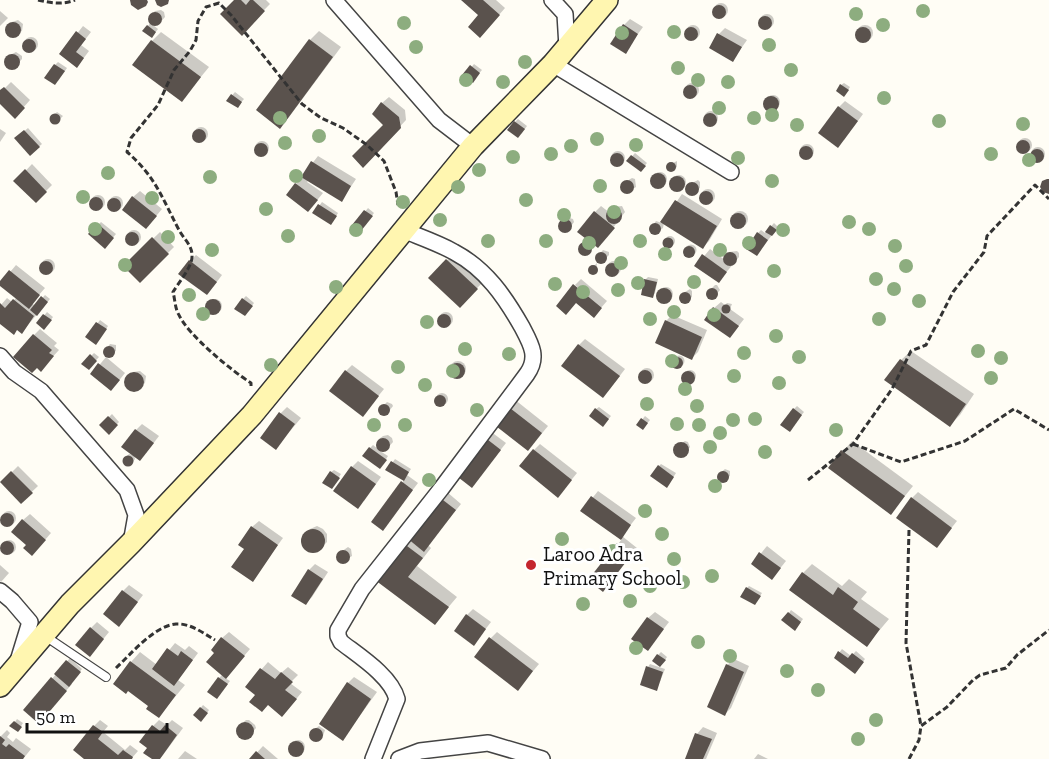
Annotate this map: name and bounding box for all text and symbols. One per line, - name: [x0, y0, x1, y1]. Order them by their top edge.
- place label: Laroo Adra Primary School: [543, 541, 682, 590]
- marker: Laroo Adra Primary School: [524, 558, 538, 572]
- scale bar: [27, 696, 166, 734]
- text: 50 m: [36, 706, 76, 728]

